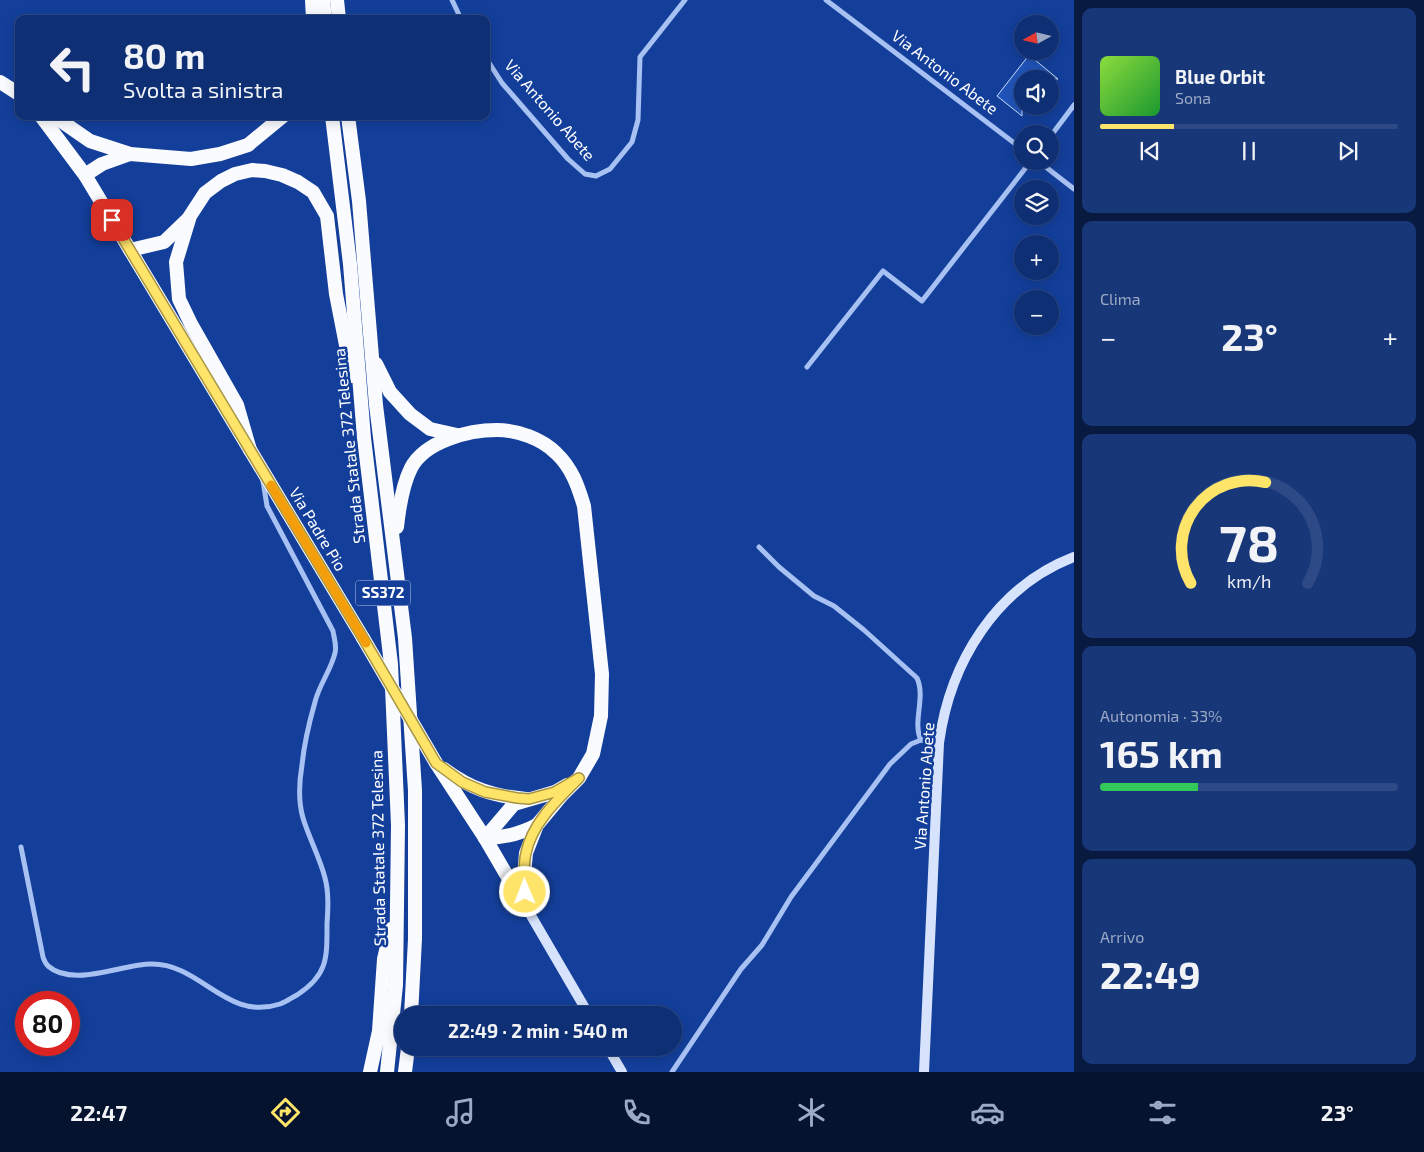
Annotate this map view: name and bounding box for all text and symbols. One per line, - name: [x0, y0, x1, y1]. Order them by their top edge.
- north arrow: [1014, 15, 1059, 60]
- map controls: [1014, 15, 1059, 335]
- street label: Via Antonio Abete: [888, 25, 1002, 118]
- text: 80 m: [123, 34, 205, 76]
- icon: left: [40, 35, 105, 100]
- street label: Via Antonio Abete: [501, 55, 600, 164]
- text: Blue Orbit: [1175, 65, 1265, 88]
- button: sound: [1014, 70, 1059, 115]
- text: Svolta a sinistra: [123, 76, 283, 102]
- text: Sona: [1175, 88, 1211, 107]
- button: search: [1014, 125, 1059, 170]
- icon: previous: [1136, 137, 1164, 165]
- icon: pause: [1235, 137, 1263, 165]
- icon: next: [1334, 137, 1362, 165]
- button: layers: [1014, 180, 1059, 225]
- pin: [91, 199, 133, 241]
- icon: arrive: [98, 206, 126, 234]
- button: +: [1014, 235, 1059, 280]
- text: Clima: [1100, 289, 1141, 308]
- button: −: [1014, 290, 1059, 335]
- text: 23°: [1221, 313, 1278, 359]
- text: −: [1100, 320, 1116, 354]
- text: +: [1383, 320, 1398, 354]
- street label: Strada Statale 372 Telesina: [329, 348, 368, 545]
- street label: Via Padre Pio: [286, 483, 351, 574]
- text: 78: [1219, 510, 1279, 572]
- text: km/h: [1227, 570, 1271, 592]
- road number: SS372: [356, 580, 410, 606]
- text: Autonomia · 33%: [1100, 706, 1222, 725]
- street label: Via Antonio Abete: [910, 721, 937, 850]
- text: 165 km: [1100, 730, 1223, 776]
- street label: Strada Statale 372 Telesina: [366, 750, 389, 946]
- position arrow: [498, 865, 550, 917]
- text: Arrivo: [1100, 927, 1144, 946]
- text: 22:49: [1100, 951, 1201, 997]
- speed limit sign: 80: [15, 991, 80, 1056]
- text: 22:49 · 2 min · 540 m: [448, 1019, 628, 1042]
- icon: directions: [268, 1095, 303, 1130]
- icon: music: [443, 1095, 478, 1130]
- icon: phone: [619, 1095, 654, 1130]
- icon: climate: [794, 1095, 829, 1130]
- icon: car: [970, 1095, 1005, 1130]
- icon: filters: [1145, 1095, 1180, 1130]
- text: 22:47: [70, 1099, 127, 1125]
- text: 23°: [1321, 1099, 1354, 1125]

